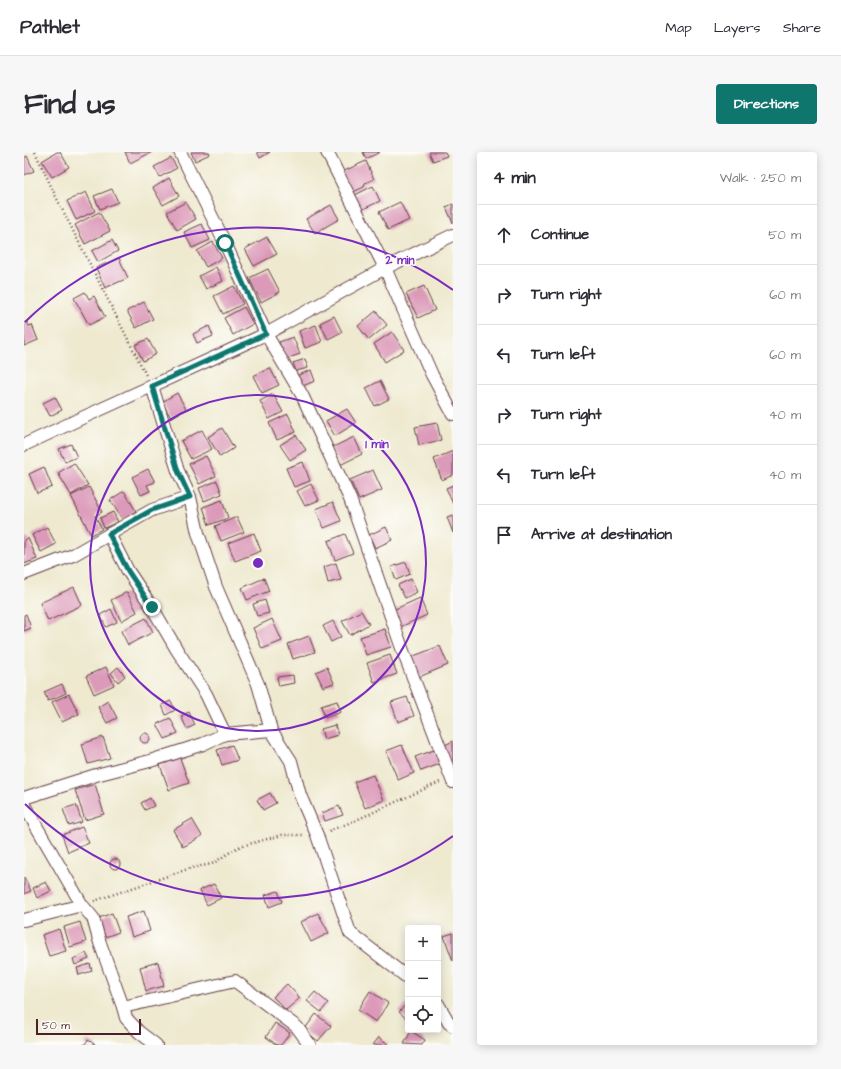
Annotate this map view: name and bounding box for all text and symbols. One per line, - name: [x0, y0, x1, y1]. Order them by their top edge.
- text: Pathlet: [20, 14, 80, 41]
- text: Map: [665, 18, 692, 38]
- text: Layers: [714, 18, 761, 38]
- text: Share: [783, 18, 821, 38]
- button: Directions: [716, 84, 817, 124]
- text: Find us: [24, 85, 115, 124]
- text: 4 min: [493, 166, 536, 190]
- text: Walk · 250 m: [720, 169, 801, 187]
- icon: ahead: [493, 224, 515, 246]
- text: Continue: [531, 224, 589, 245]
- text: 50 m: [768, 226, 801, 244]
- route start: [216, 234, 234, 252]
- text: 2 min: [385, 252, 414, 269]
- icon: right: [493, 284, 515, 306]
- text: Turn right: [531, 284, 602, 305]
- text: 60 m: [769, 286, 801, 304]
- icon: left: [493, 344, 515, 366]
- text: Turn left: [531, 344, 595, 365]
- text: 60 m: [769, 346, 801, 364]
- icon: right: [493, 404, 515, 426]
- text: Turn right: [531, 404, 602, 425]
- text: 40 m: [769, 406, 801, 424]
- text: 1 min: [365, 436, 389, 453]
- icon: left: [493, 464, 515, 486]
- text: Turn left: [531, 464, 595, 485]
- text: 40 m: [769, 466, 801, 484]
- icon: arrive: [493, 524, 515, 546]
- text: Arrive at destination: [531, 524, 672, 545]
- centre of rings: [251, 556, 265, 570]
- route end: [143, 598, 161, 616]
- map controls: [405, 925, 441, 1033]
- button: +: [405, 925, 441, 961]
- button: −: [405, 961, 441, 997]
- button: locate: [405, 997, 441, 1033]
- scale bar: [36, 1017, 141, 1036]
- text: 50 m: [42, 1018, 70, 1033]

